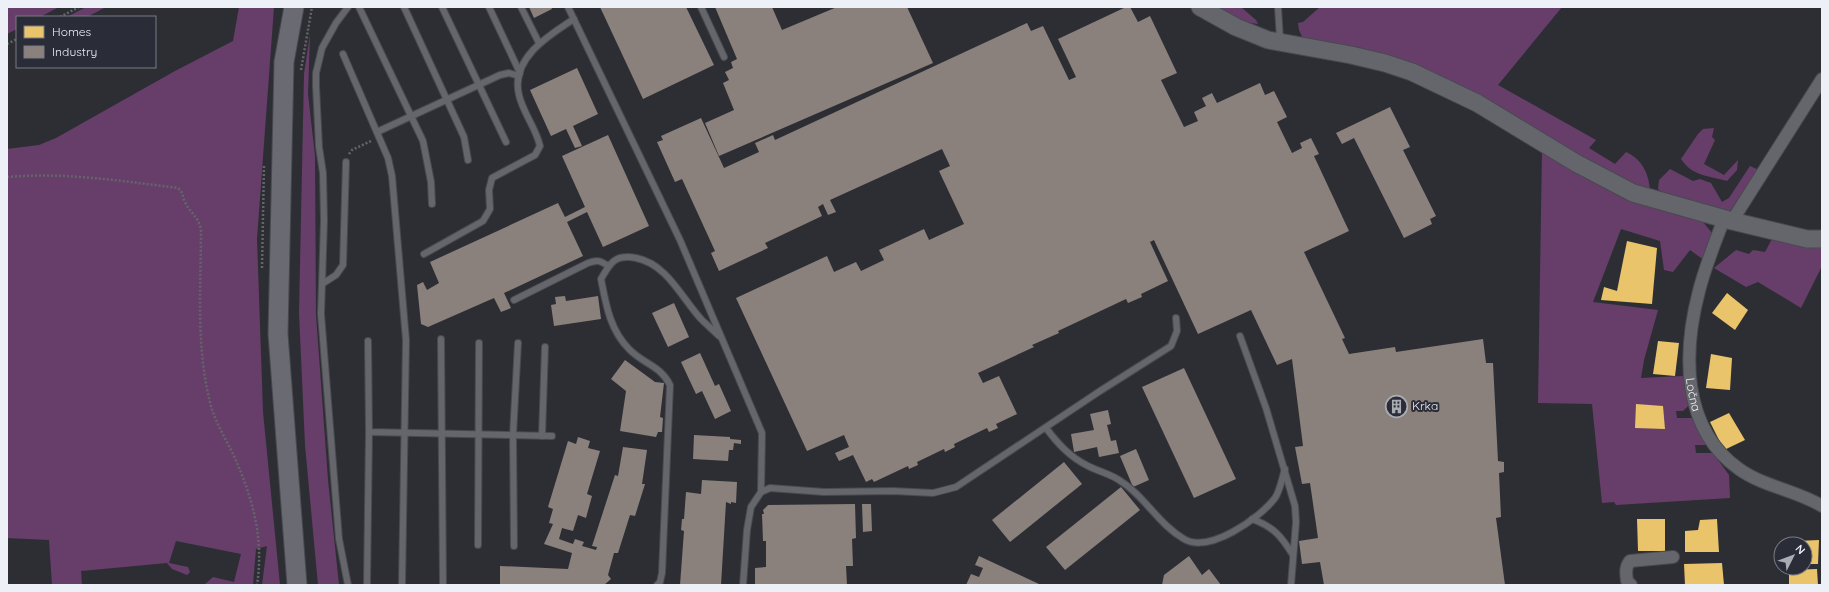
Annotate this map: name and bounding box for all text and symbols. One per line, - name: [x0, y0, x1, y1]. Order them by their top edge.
- legend: [16, 16, 156, 68]
- text: Homes: [52, 24, 92, 39]
- text: Industry: [52, 44, 97, 59]
- street label: Ločna: [1683, 377, 1704, 413]
- building icon: Krka: [1384, 393, 1410, 419]
- place label: Krka: [1412, 398, 1438, 413]
- north arrow: [1773, 536, 1813, 576]
- text: N: [1793, 542, 1808, 557]

